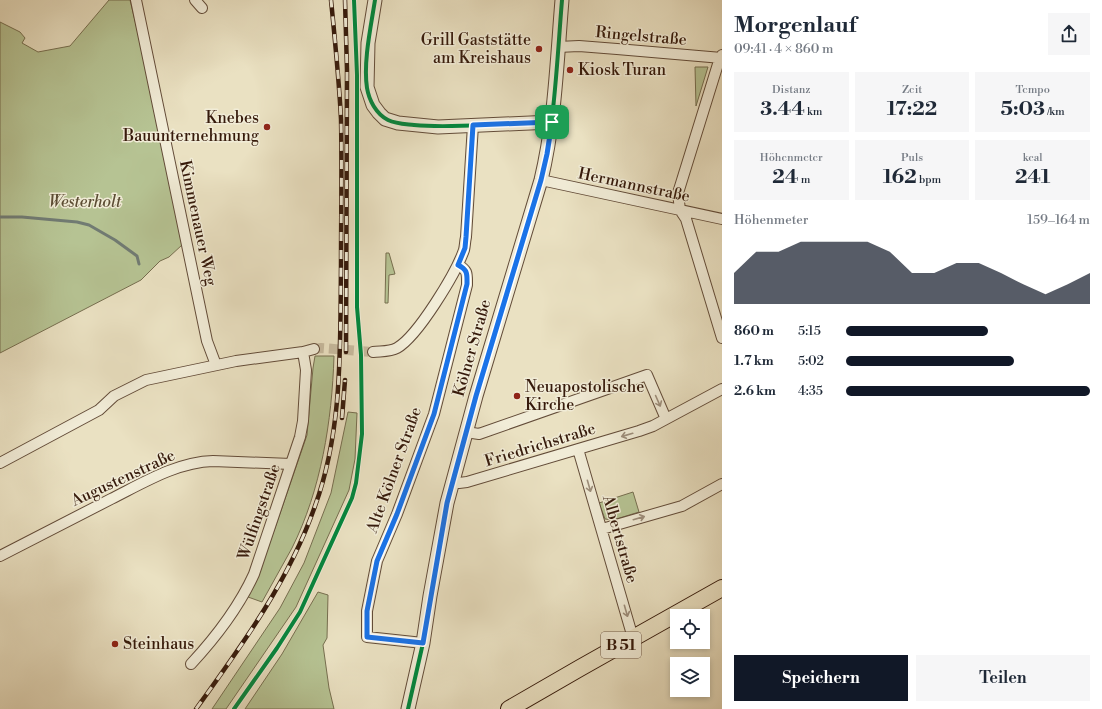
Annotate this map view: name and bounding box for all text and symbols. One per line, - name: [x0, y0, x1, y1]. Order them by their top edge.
- text: Morgenlauf: [734, 12, 856, 39]
- button: share: [1048, 13, 1090, 55]
- street label: Ringelstraße: [595, 22, 687, 50]
- place label: Grill Gaststätte am Kreishaus: [421, 30, 531, 68]
- text: 09:41 · 4 × 860 m: [734, 41, 833, 57]
- marker: Grill Gaststätte am Kreishaus: [534, 44, 544, 54]
- place label: Kiosk Turan: [578, 60, 667, 80]
- marker: Kiosk Turan: [565, 65, 575, 75]
- text: Distanz: [772, 83, 811, 97]
- text: Zeit: [902, 83, 922, 97]
- text: Tempo: [1015, 83, 1050, 97]
- text: 3.44: [760, 97, 805, 122]
- text: 17:22: [887, 97, 937, 122]
- text: 5:03: [1001, 97, 1045, 122]
- pin: [535, 105, 569, 139]
- text: km: [805, 105, 822, 119]
- text: /km: [1045, 105, 1065, 119]
- place label: Knebes Bauunternehmung: [122, 108, 260, 146]
- icon: arrive: [541, 111, 563, 133]
- marker: Knebes Bauunternehmung: [262, 122, 272, 132]
- text: Höhenmeter: [760, 151, 823, 165]
- text: Puls: [901, 151, 923, 165]
- text: kcal: [1023, 151, 1043, 165]
- street label: Kimmenauer Weg: [175, 158, 221, 288]
- street label: Hermannstraße: [576, 163, 692, 207]
- text: 24: [772, 165, 798, 190]
- text: 162: [883, 165, 917, 190]
- text: 241: [1015, 165, 1050, 190]
- text: m: [798, 173, 810, 187]
- text: bpm: [917, 173, 941, 187]
- park label: Westerholt: [49, 192, 122, 212]
- text: Höhenmeter: [734, 212, 808, 228]
- text: 159–164 m: [1027, 212, 1090, 228]
- street label: Kölner Straße: [449, 297, 495, 399]
- text: 860 m: [734, 323, 774, 339]
- text: 5:15: [798, 323, 821, 339]
- text: 1.7 km: [734, 353, 774, 369]
- text: 5:02: [798, 353, 824, 369]
- place label: Neuapostolische Kirche: [525, 377, 644, 415]
- text: 2.6 km: [734, 383, 776, 399]
- text: 4:35: [798, 383, 823, 399]
- marker: Neuapostolische Kirche: [512, 391, 522, 401]
- one-way arrow: [655, 395, 662, 407]
- street label: Alte Kölner Straße: [362, 404, 426, 537]
- street label: Friedrichstraße: [482, 419, 598, 471]
- one-way arrow: [621, 432, 634, 439]
- street label: Augustenstraße: [67, 445, 178, 511]
- street label: Wülfingstraße: [233, 461, 285, 564]
- one-way arrow: [586, 479, 593, 492]
- street label: Albertstraße: [598, 492, 642, 585]
- one-way arrow: [633, 514, 646, 521]
- one-way arrow: [623, 604, 630, 617]
- map controls: [670, 609, 710, 697]
- button: locate: [670, 609, 710, 649]
- road number: B 51: [601, 632, 641, 658]
- place label: Steinhaus: [123, 634, 194, 654]
- marker: Steinhaus: [110, 639, 120, 649]
- button: Speichern: [734, 655, 908, 701]
- button: Teilen: [916, 655, 1090, 701]
- button: layers: [670, 657, 710, 697]

